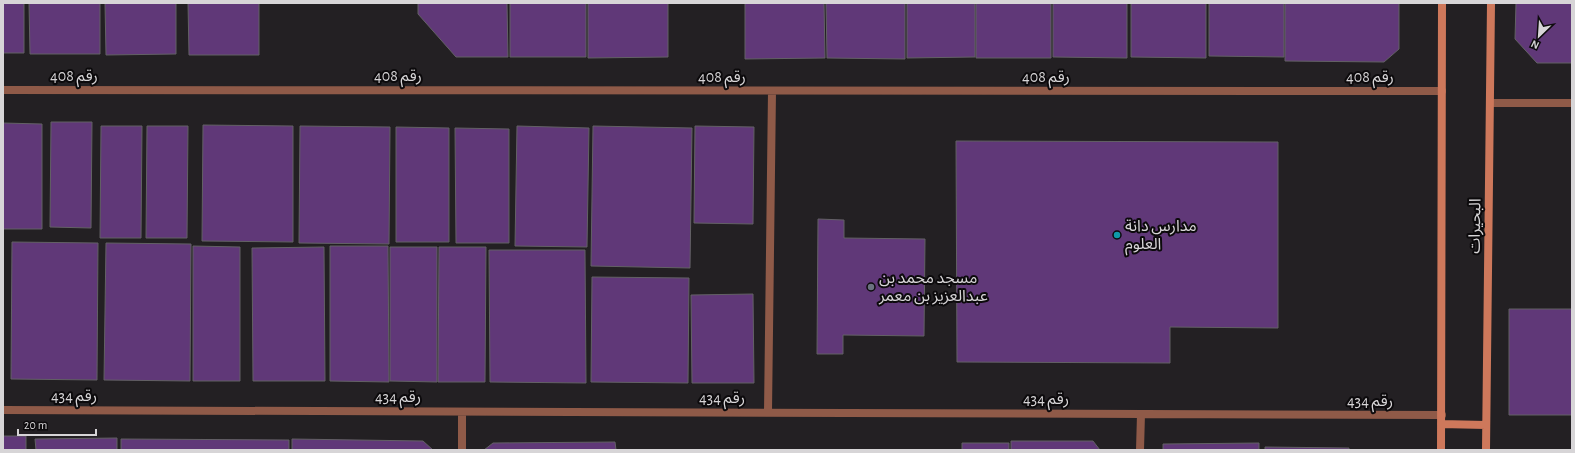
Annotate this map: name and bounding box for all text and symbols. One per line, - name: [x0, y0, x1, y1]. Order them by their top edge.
- north arrow: [1519, 16, 1559, 56]
- text: N: [1529, 38, 1541, 51]
- street label: رقم 408: [50, 68, 98, 88]
- street label: رقم 408: [374, 68, 422, 88]
- street label: رقم 408: [698, 69, 746, 89]
- street label: رقم 408: [1022, 69, 1070, 89]
- street label: رقم 408: [1346, 69, 1394, 89]
- street label: البحيرات: [1467, 198, 1484, 254]
- place label: مدارس دانة العلوم: [1125, 218, 1197, 256]
- marker: مدارس دانة العلوم: [1112, 230, 1122, 240]
- place label: مسجد محمد بن عبدالعزيز بن معمر: [878, 270, 988, 305]
- marker: مسجد محمد بن عبدالعزيز بن معمر: [866, 282, 876, 292]
- street label: رقم 434: [51, 388, 97, 408]
- street label: رقم 434: [375, 389, 421, 409]
- street label: رقم 434: [699, 390, 745, 410]
- street label: رقم 434: [1023, 391, 1069, 411]
- street label: رقم 434: [1347, 393, 1393, 413]
- scale bar: [18, 411, 96, 437]
- text: 20 m: [24, 419, 47, 431]

